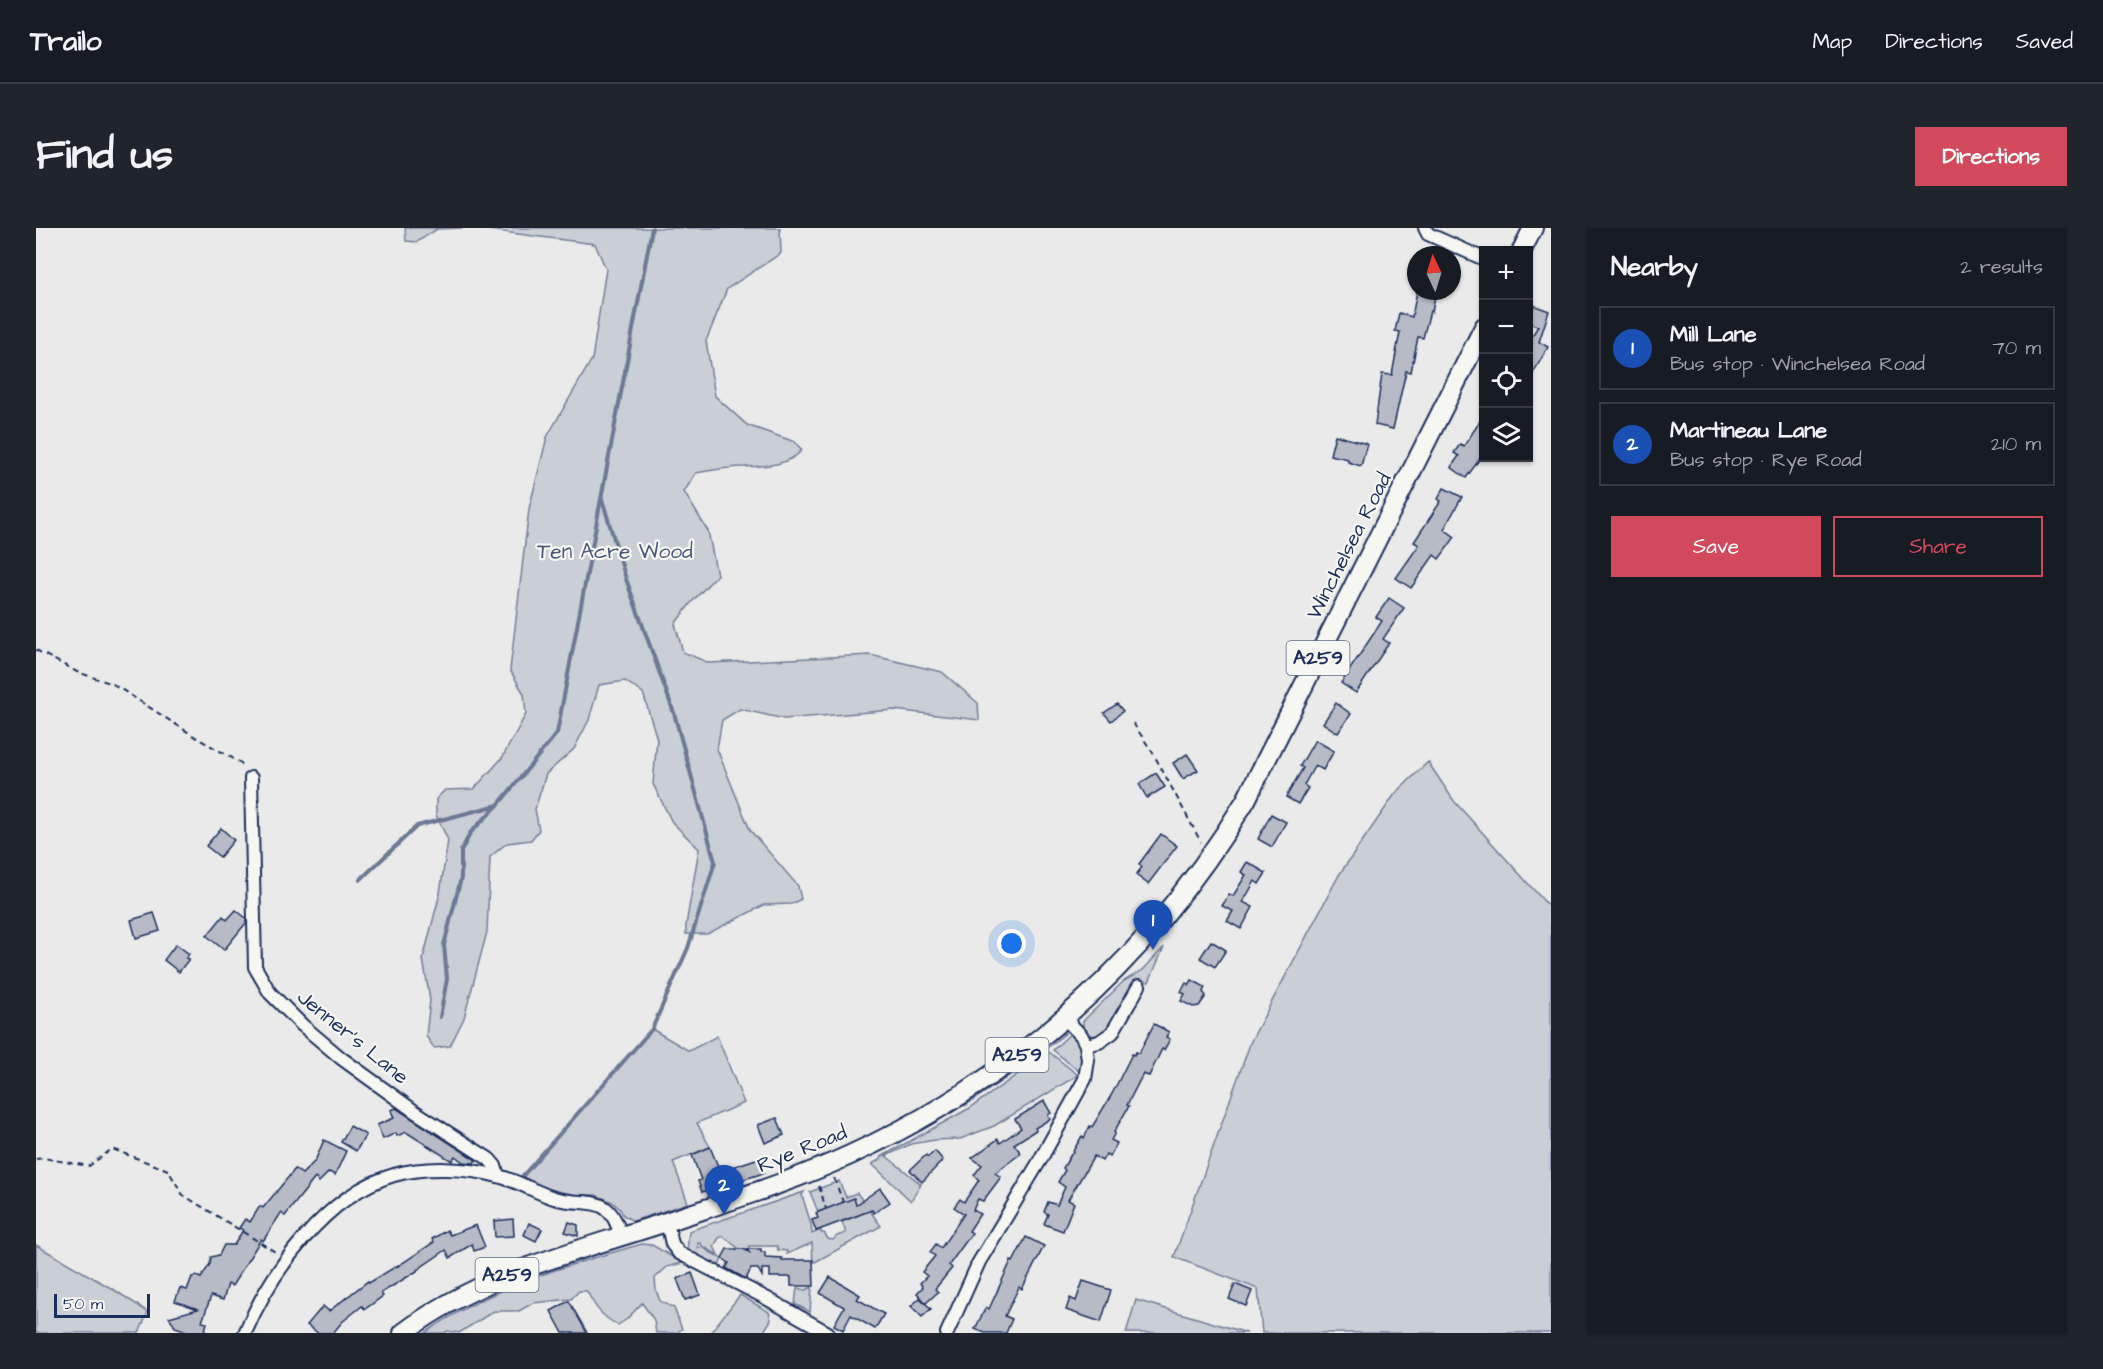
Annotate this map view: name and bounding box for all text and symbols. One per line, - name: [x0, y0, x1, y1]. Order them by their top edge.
- text: Trailo: [30, 22, 102, 61]
- text: Map: [1812, 27, 1852, 56]
- text: Directions: [1885, 27, 1983, 56]
- text: Saved: [2016, 27, 2073, 56]
- text: Find us: [36, 127, 173, 185]
- button: Directions: [1915, 127, 2067, 186]
- north arrow: [1407, 246, 1461, 300]
- map controls: [1479, 246, 1533, 462]
- button: +: [1479, 246, 1533, 300]
- text: Nearby: [1611, 249, 1698, 285]
- text: 2 results: [1960, 253, 2043, 281]
- button: −: [1479, 300, 1533, 354]
- text: Mill Lane: [1670, 319, 1757, 350]
- text: 1: [1631, 334, 1634, 362]
- text: 70 m: [1993, 334, 2041, 362]
- text: Bus stop · Winchelsea Road: [1670, 350, 1925, 378]
- button: locate: [1479, 354, 1533, 408]
- button: layers: [1479, 408, 1533, 462]
- text: Martineau Lane: [1670, 415, 1827, 446]
- text: 2: [1627, 430, 1638, 458]
- text: 210 m: [1991, 430, 2041, 458]
- text: Bus stop · Rye Road: [1670, 446, 1862, 474]
- street label: Winchelsea Road: [1300, 467, 1399, 624]
- button: Save: [1611, 516, 1821, 577]
- button: Share: [1833, 516, 2043, 577]
- park label: Ten Acre Wood: [537, 537, 693, 566]
- road number: A259: [1286, 641, 1350, 675]
- pin: 1: [1134, 900, 1172, 950]
- your location: [997, 929, 1026, 958]
- street label: Jenner's Lane: [291, 983, 415, 1091]
- road number: A259: [986, 1038, 1048, 1072]
- street label: Rye Road: [753, 1118, 852, 1182]
- pin: 2: [704, 1166, 744, 1215]
- road number: A259: [476, 1258, 538, 1292]
- scale bar: [54, 1291, 150, 1318]
- text: 50 m: [63, 1293, 103, 1315]

